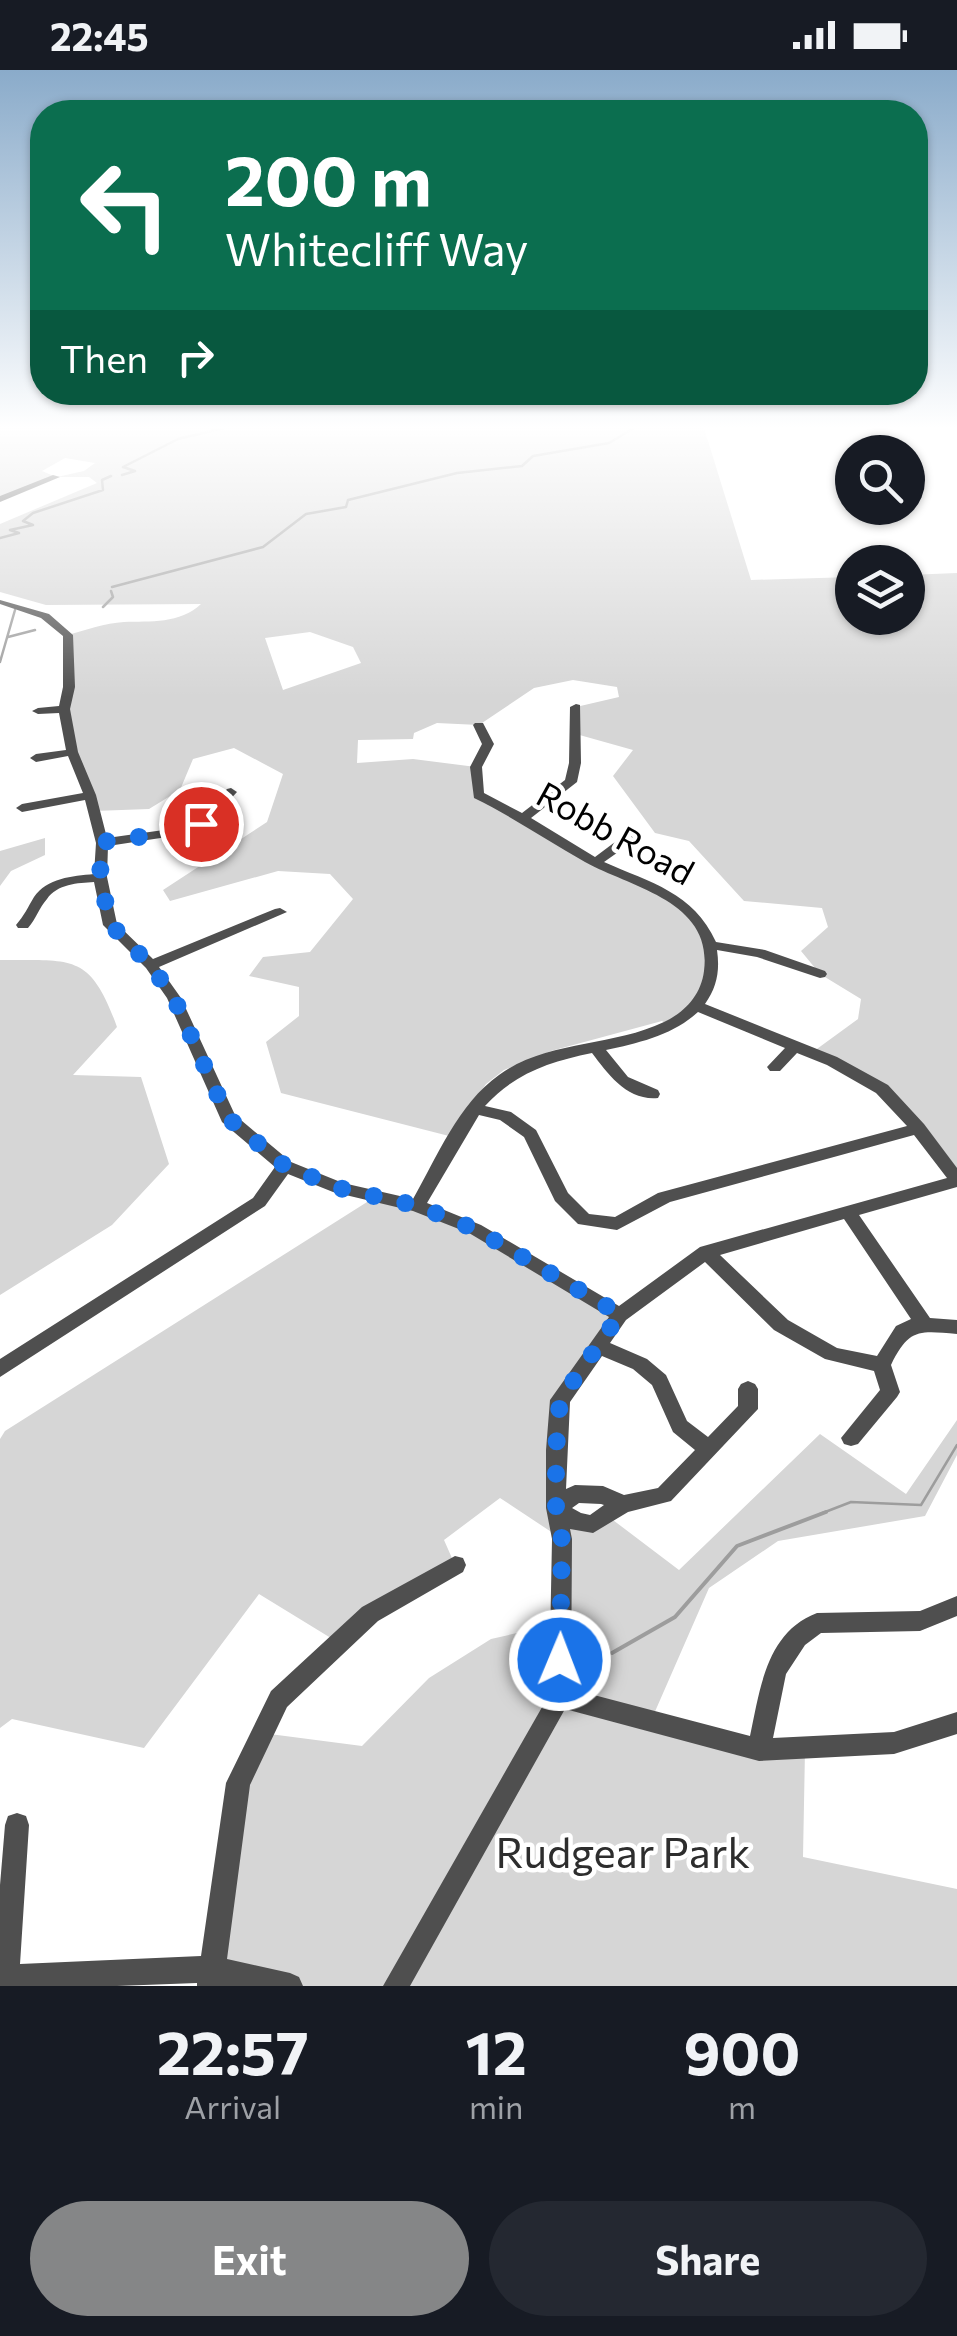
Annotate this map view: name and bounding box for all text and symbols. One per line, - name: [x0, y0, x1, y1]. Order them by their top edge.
- text: 22:45: [50, 12, 149, 59]
- text: 200 m: [225, 135, 432, 220]
- icon: left: [60, 140, 190, 270]
- text: Whitecliff Way: [225, 220, 528, 275]
- icon: right: [168, 330, 223, 385]
- text: Then: [60, 334, 148, 381]
- map controls: [835, 435, 925, 635]
- button: search: [835, 435, 925, 525]
- button: layers: [835, 545, 925, 635]
- street label: Robb Road: [530, 771, 702, 893]
- pin: [159, 782, 244, 867]
- icon: arrive: [174, 797, 229, 852]
- position arrow: [508, 1608, 612, 1712]
- park label: Rudgear Park: [496, 1825, 750, 1877]
- text: 22:57: [157, 2014, 309, 2087]
- text: 12: [466, 2014, 527, 2087]
- text: 900: [684, 2014, 800, 2087]
- text: Arrival: [184, 2086, 281, 2126]
- text: min: [469, 2086, 523, 2126]
- text: m: [728, 2086, 756, 2126]
- button: Exit: [30, 2201, 469, 2316]
- button: Share: [489, 2201, 927, 2316]

